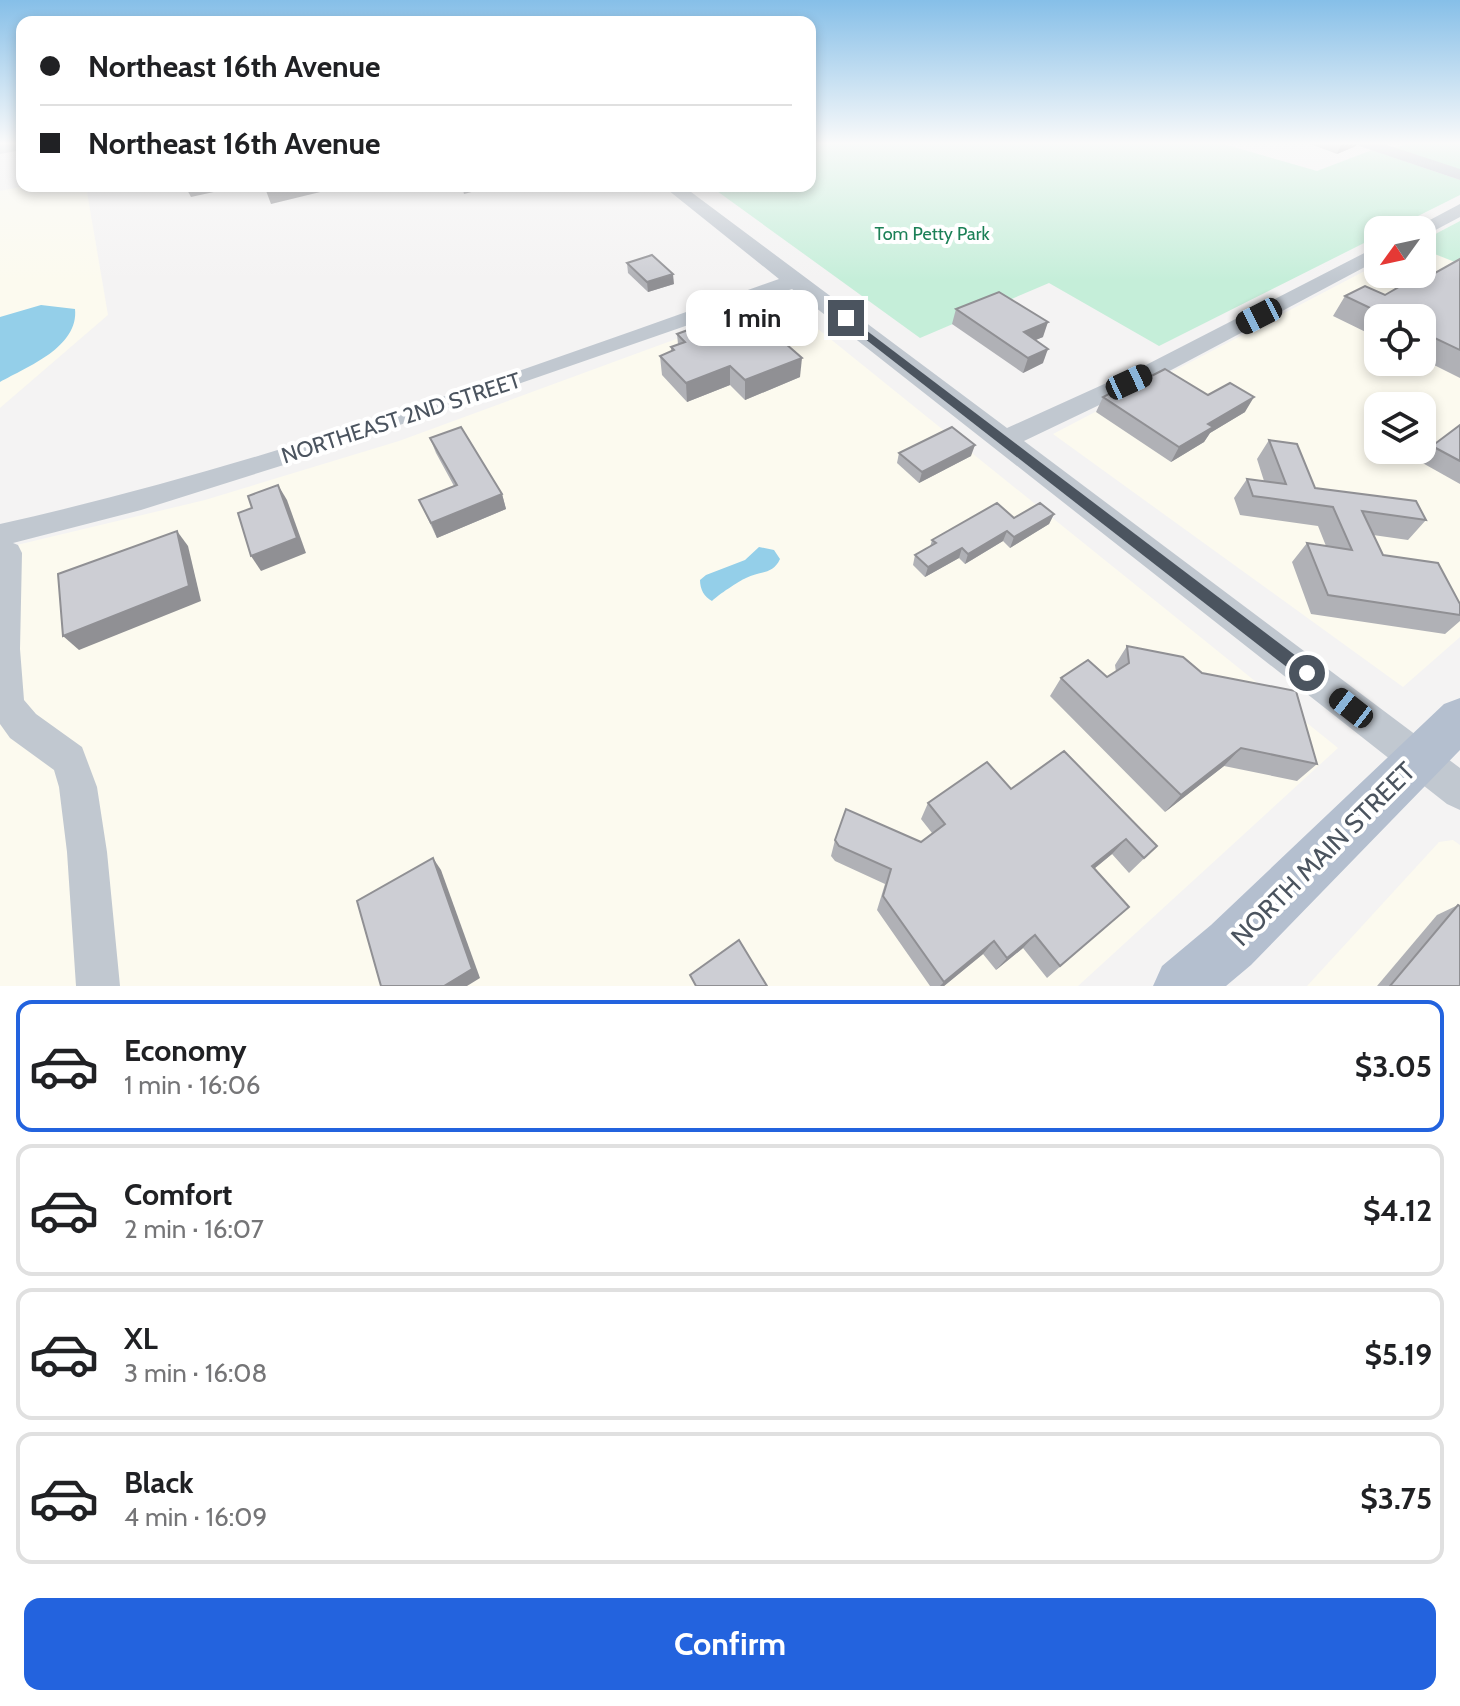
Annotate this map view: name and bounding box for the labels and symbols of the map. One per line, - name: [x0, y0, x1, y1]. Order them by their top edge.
- north arrow: [1364, 216, 1436, 288]
- park label: Tom Petty Park: [875, 223, 990, 245]
- callout: 1 min: [686, 290, 818, 346]
- car: [1232, 294, 1286, 338]
- route end: [828, 300, 864, 336]
- car: [1102, 361, 1156, 403]
- street label: NORTHEAST 2ND STREET: [278, 366, 524, 469]
- route start: [1289, 655, 1325, 691]
- car: [1325, 684, 1377, 732]
- street label: NORTH MAIN STREET: [1224, 755, 1422, 953]

